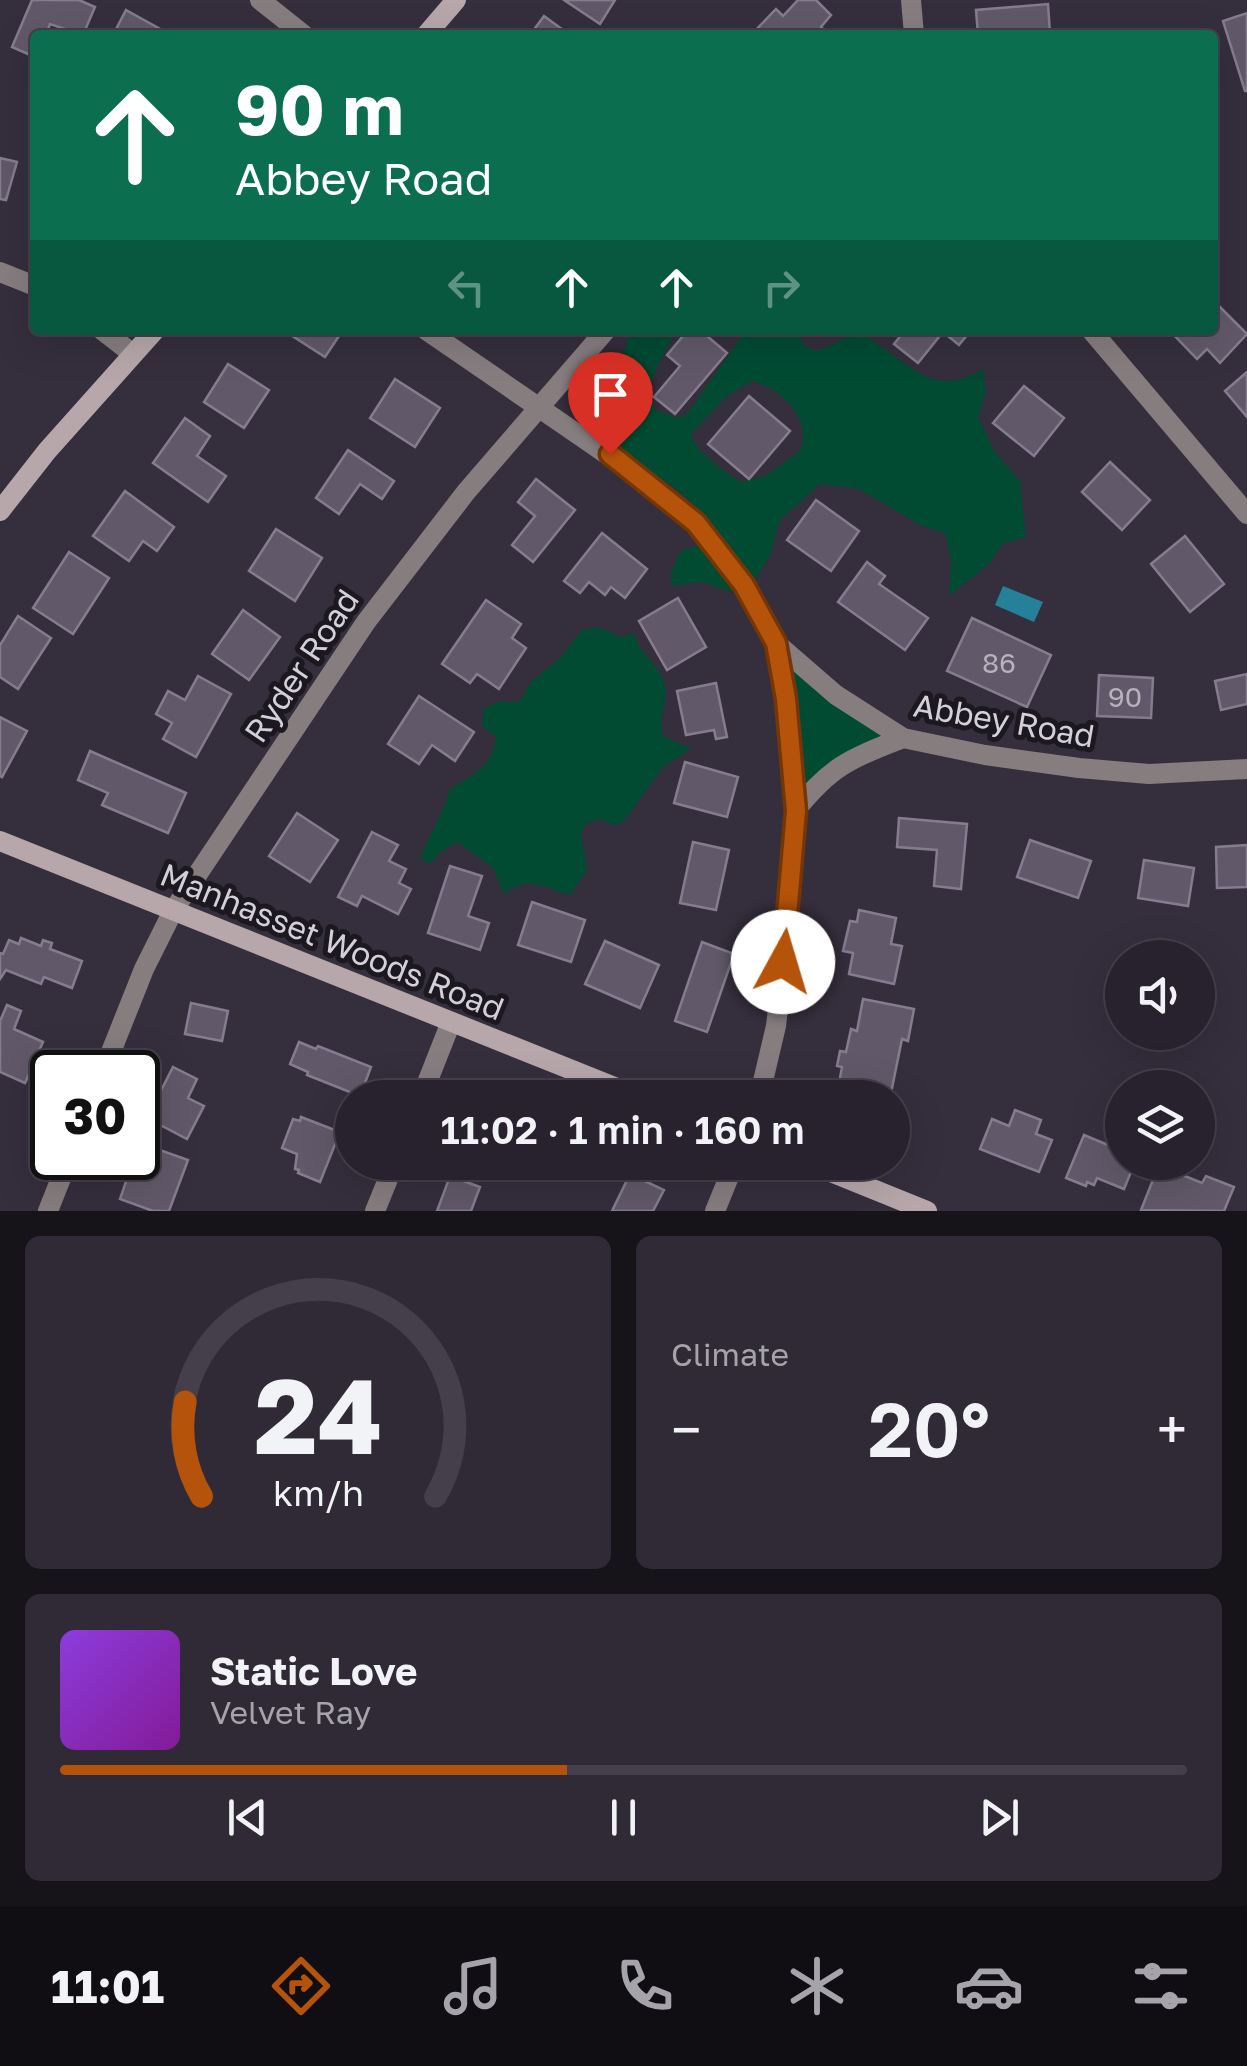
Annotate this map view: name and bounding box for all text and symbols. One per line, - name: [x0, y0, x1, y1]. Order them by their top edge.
- text: 90 m: [235, 66, 404, 150]
- icon: ahead: [70, 70, 200, 200]
- text: Abbey Road: [235, 151, 492, 205]
- icon: left: [439, 260, 494, 315]
- icon: ahead: [544, 260, 599, 315]
- icon: ahead: [649, 260, 704, 315]
- icon: right: [754, 260, 809, 315]
- pin: [568, 352, 653, 455]
- icon: arrive: [583, 367, 638, 422]
- street label: Ryder Road: [236, 582, 366, 749]
- house number: 86: [982, 646, 1016, 679]
- house number: 90: [1108, 680, 1142, 713]
- street label: Abbey Road: [911, 685, 1098, 755]
- street label: Manhasset Woods Road: [155, 855, 510, 1027]
- position arrow: [731, 910, 835, 1014]
- map controls: [1105, 940, 1215, 1180]
- button: sound: [1105, 940, 1215, 1050]
- speed limit sign: 30: [30, 1050, 160, 1180]
- button: layers: [1105, 1070, 1215, 1180]
- text: 11:02 · 1 min · 160 m: [441, 1107, 804, 1152]
- text: Climate: [671, 1335, 789, 1373]
- text: 24: [254, 1352, 382, 1477]
- text: 20°: [868, 1383, 990, 1474]
- text: −: [671, 1396, 701, 1462]
- text: +: [1157, 1396, 1187, 1462]
- text: km/h: [273, 1471, 363, 1514]
- text: Static Love: [210, 1648, 417, 1693]
- text: Velvet Ray: [210, 1693, 371, 1731]
- icon: previous: [220, 1790, 275, 1845]
- icon: pause: [596, 1790, 651, 1845]
- icon: next: [972, 1790, 1027, 1845]
- icon: directions: [266, 1951, 336, 2021]
- icon: music: [438, 1951, 508, 2021]
- icon: phone: [610, 1951, 680, 2021]
- icon: climate: [782, 1951, 852, 2021]
- icon: car: [954, 1951, 1024, 2021]
- icon: filters: [1126, 1951, 1196, 2021]
- text: 11:01: [51, 1959, 164, 2013]

